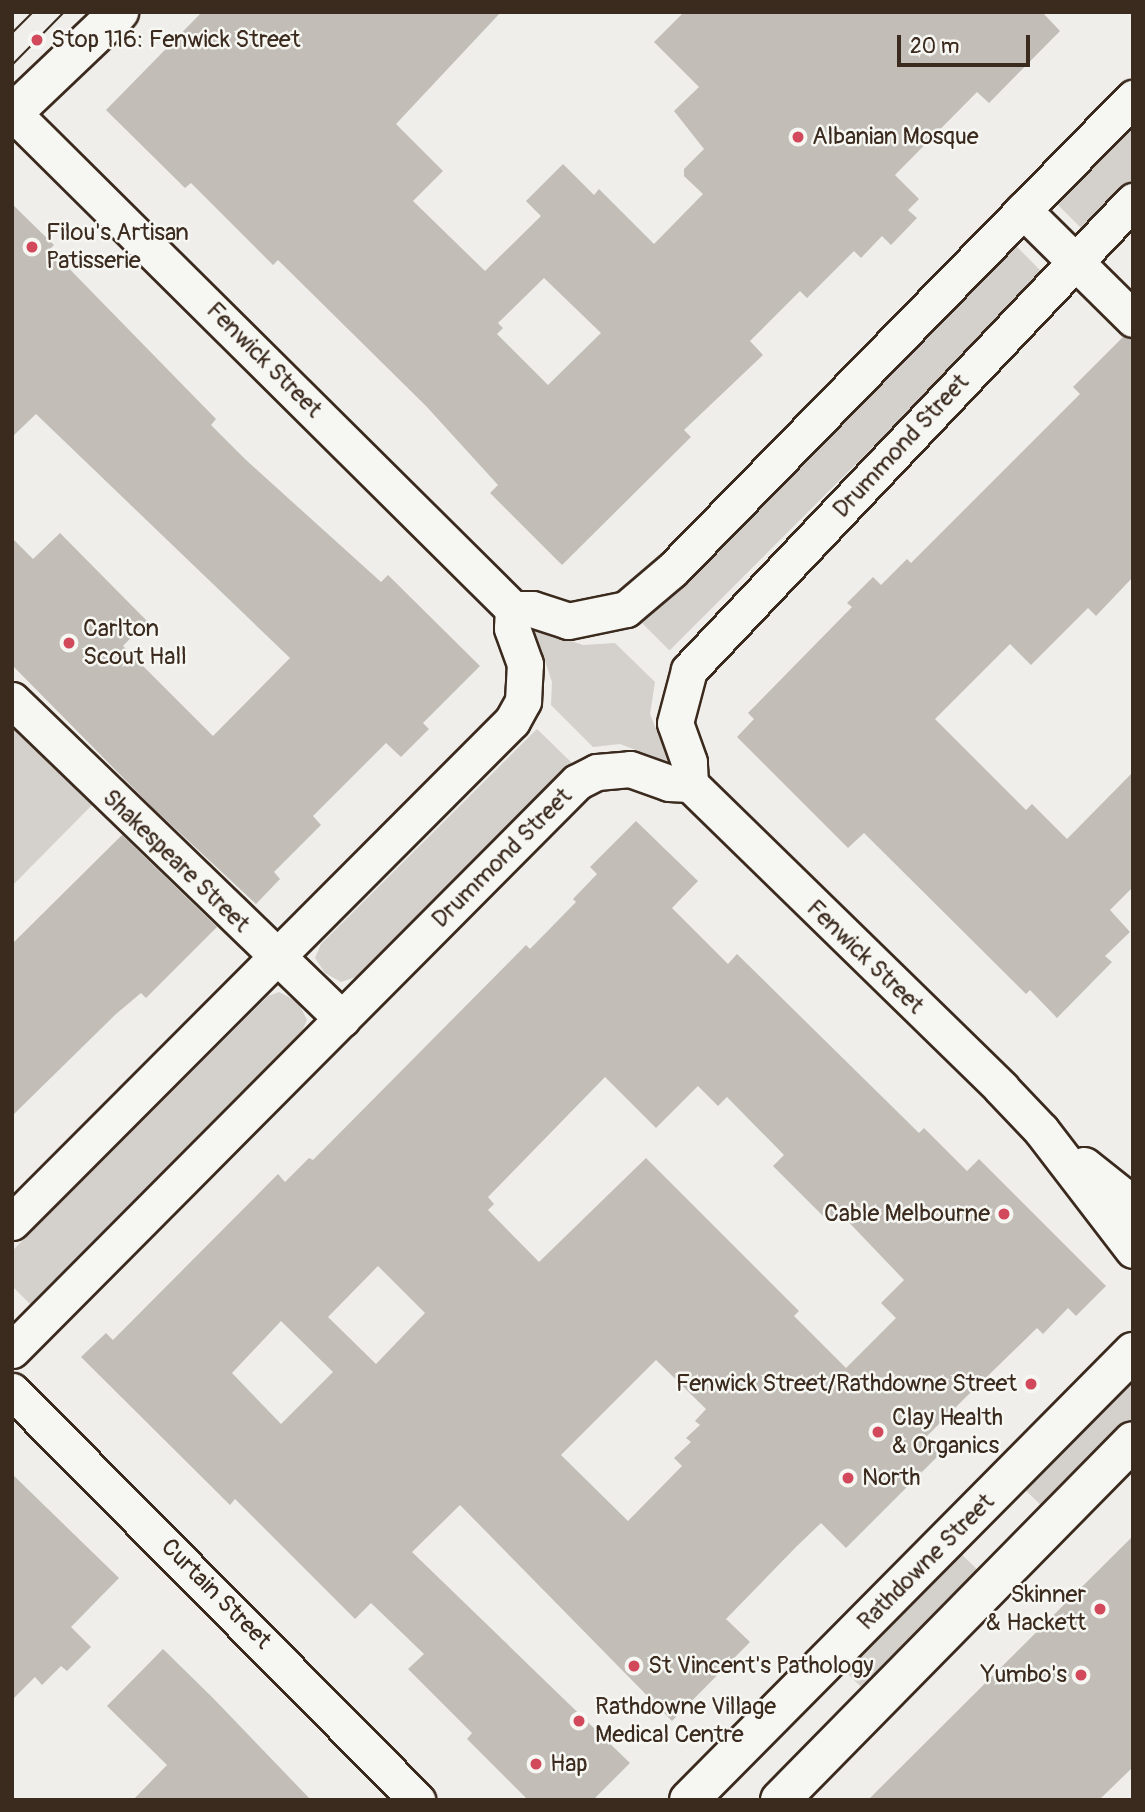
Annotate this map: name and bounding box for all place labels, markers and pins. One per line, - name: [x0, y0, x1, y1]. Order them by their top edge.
- place label: Stop 116: Fenwick Street: [51, 26, 300, 54]
- marker: Stop 116: Fenwick Street: [29, 32, 45, 48]
- place label: Albanian Mosque: [812, 123, 979, 151]
- marker: Albanian Mosque: [790, 129, 806, 145]
- place label: Filou's Artisan Patisserie: [46, 219, 189, 275]
- marker: Filou's Artisan Patisserie: [24, 239, 40, 255]
- place label: Carlton Scout Hall: [83, 615, 187, 671]
- marker: Carlton Scout Hall: [61, 635, 77, 651]
- place label: Cable Melbourne: [824, 1200, 990, 1228]
- marker: Cable Melbourne: [996, 1206, 1012, 1222]
- place label: Fenwick Street/Rathdowne Street: [676, 1370, 1017, 1398]
- marker: Fenwick Street/Rathdowne Street: [1023, 1376, 1039, 1392]
- place label: Clay Health & Organics: [892, 1404, 1003, 1460]
- marker: Clay Health & Organics: [870, 1424, 886, 1440]
- place label: North: [862, 1464, 921, 1492]
- marker: North: [840, 1470, 856, 1486]
- place label: Skinner & Hackett: [986, 1581, 1086, 1637]
- marker: Skinner & Hackett: [1092, 1601, 1108, 1617]
- place label: St Vincent's Pathology: [648, 1652, 874, 1680]
- marker: St Vincent's Pathology: [626, 1658, 642, 1674]
- place label: Yumbo's: [981, 1661, 1067, 1689]
- marker: Yumbo's: [1073, 1667, 1089, 1683]
- place label: Rathdowne Village Medical Centre: [595, 1693, 776, 1749]
- marker: Rathdowne Village Medical Centre: [569, 1711, 589, 1731]
- place label: Hap: [550, 1750, 588, 1778]
- marker: Hap: [528, 1756, 544, 1772]

